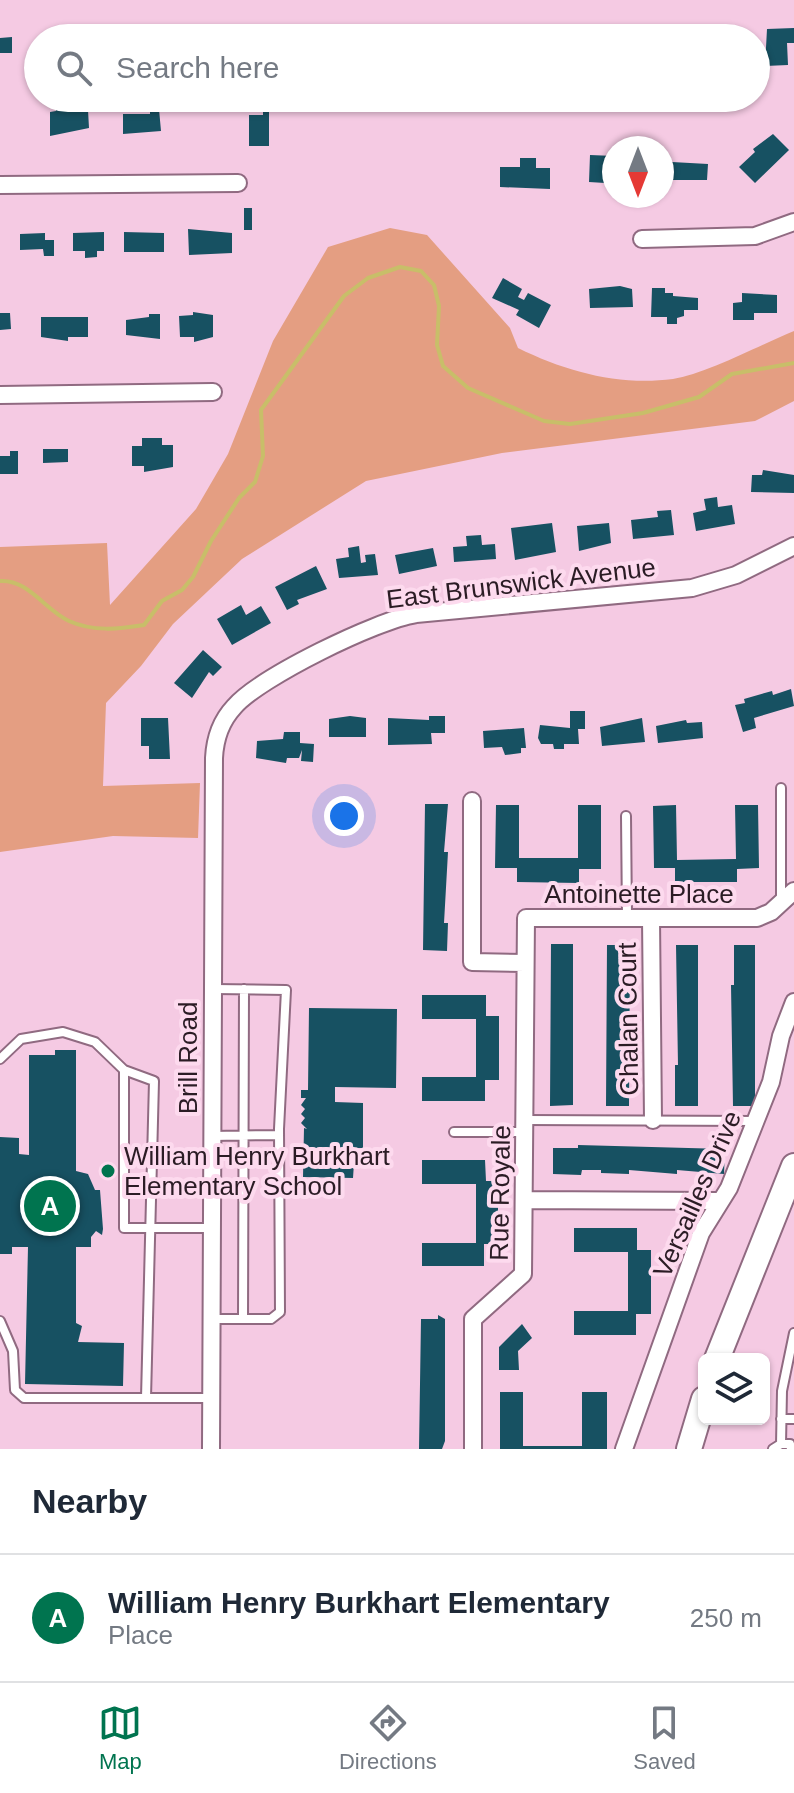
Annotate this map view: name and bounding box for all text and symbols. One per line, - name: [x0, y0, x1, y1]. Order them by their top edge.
- search box: [24, 24, 770, 112]
- icon: search: [52, 46, 96, 90]
- text: Search here: [116, 51, 279, 84]
- north arrow: [602, 136, 674, 208]
- street label: East Brunswick Avenue: [385, 552, 657, 614]
- your location: [324, 796, 364, 836]
- street label: Antoinette Place: [544, 879, 734, 909]
- street label: Chalan Court: [612, 941, 644, 1096]
- street label: Brill Road: [173, 1002, 203, 1114]
- street label: Versailles Drive: [647, 1106, 747, 1282]
- street label: Rue Royale: [484, 1125, 516, 1261]
- place label: William Henry Burkhart Elementary School: [124, 1141, 391, 1201]
- marker: William Henry Burkhart Elementary School: [99, 1162, 117, 1180]
- pin: A: [24, 1176, 76, 1236]
- map controls: [698, 1353, 770, 1425]
- button: layers: [698, 1353, 770, 1425]
- text: Nearby: [32, 1482, 147, 1520]
- text: William Henry Burkhart Elementary: [108, 1586, 610, 1619]
- text: A: [49, 1603, 67, 1633]
- text: 250 m: [690, 1603, 762, 1633]
- text: Place: [108, 1620, 173, 1650]
- tab: Map: [98, 1701, 142, 1775]
- tab: Directions: [339, 1701, 437, 1775]
- tab: Saved: [633, 1701, 696, 1775]

